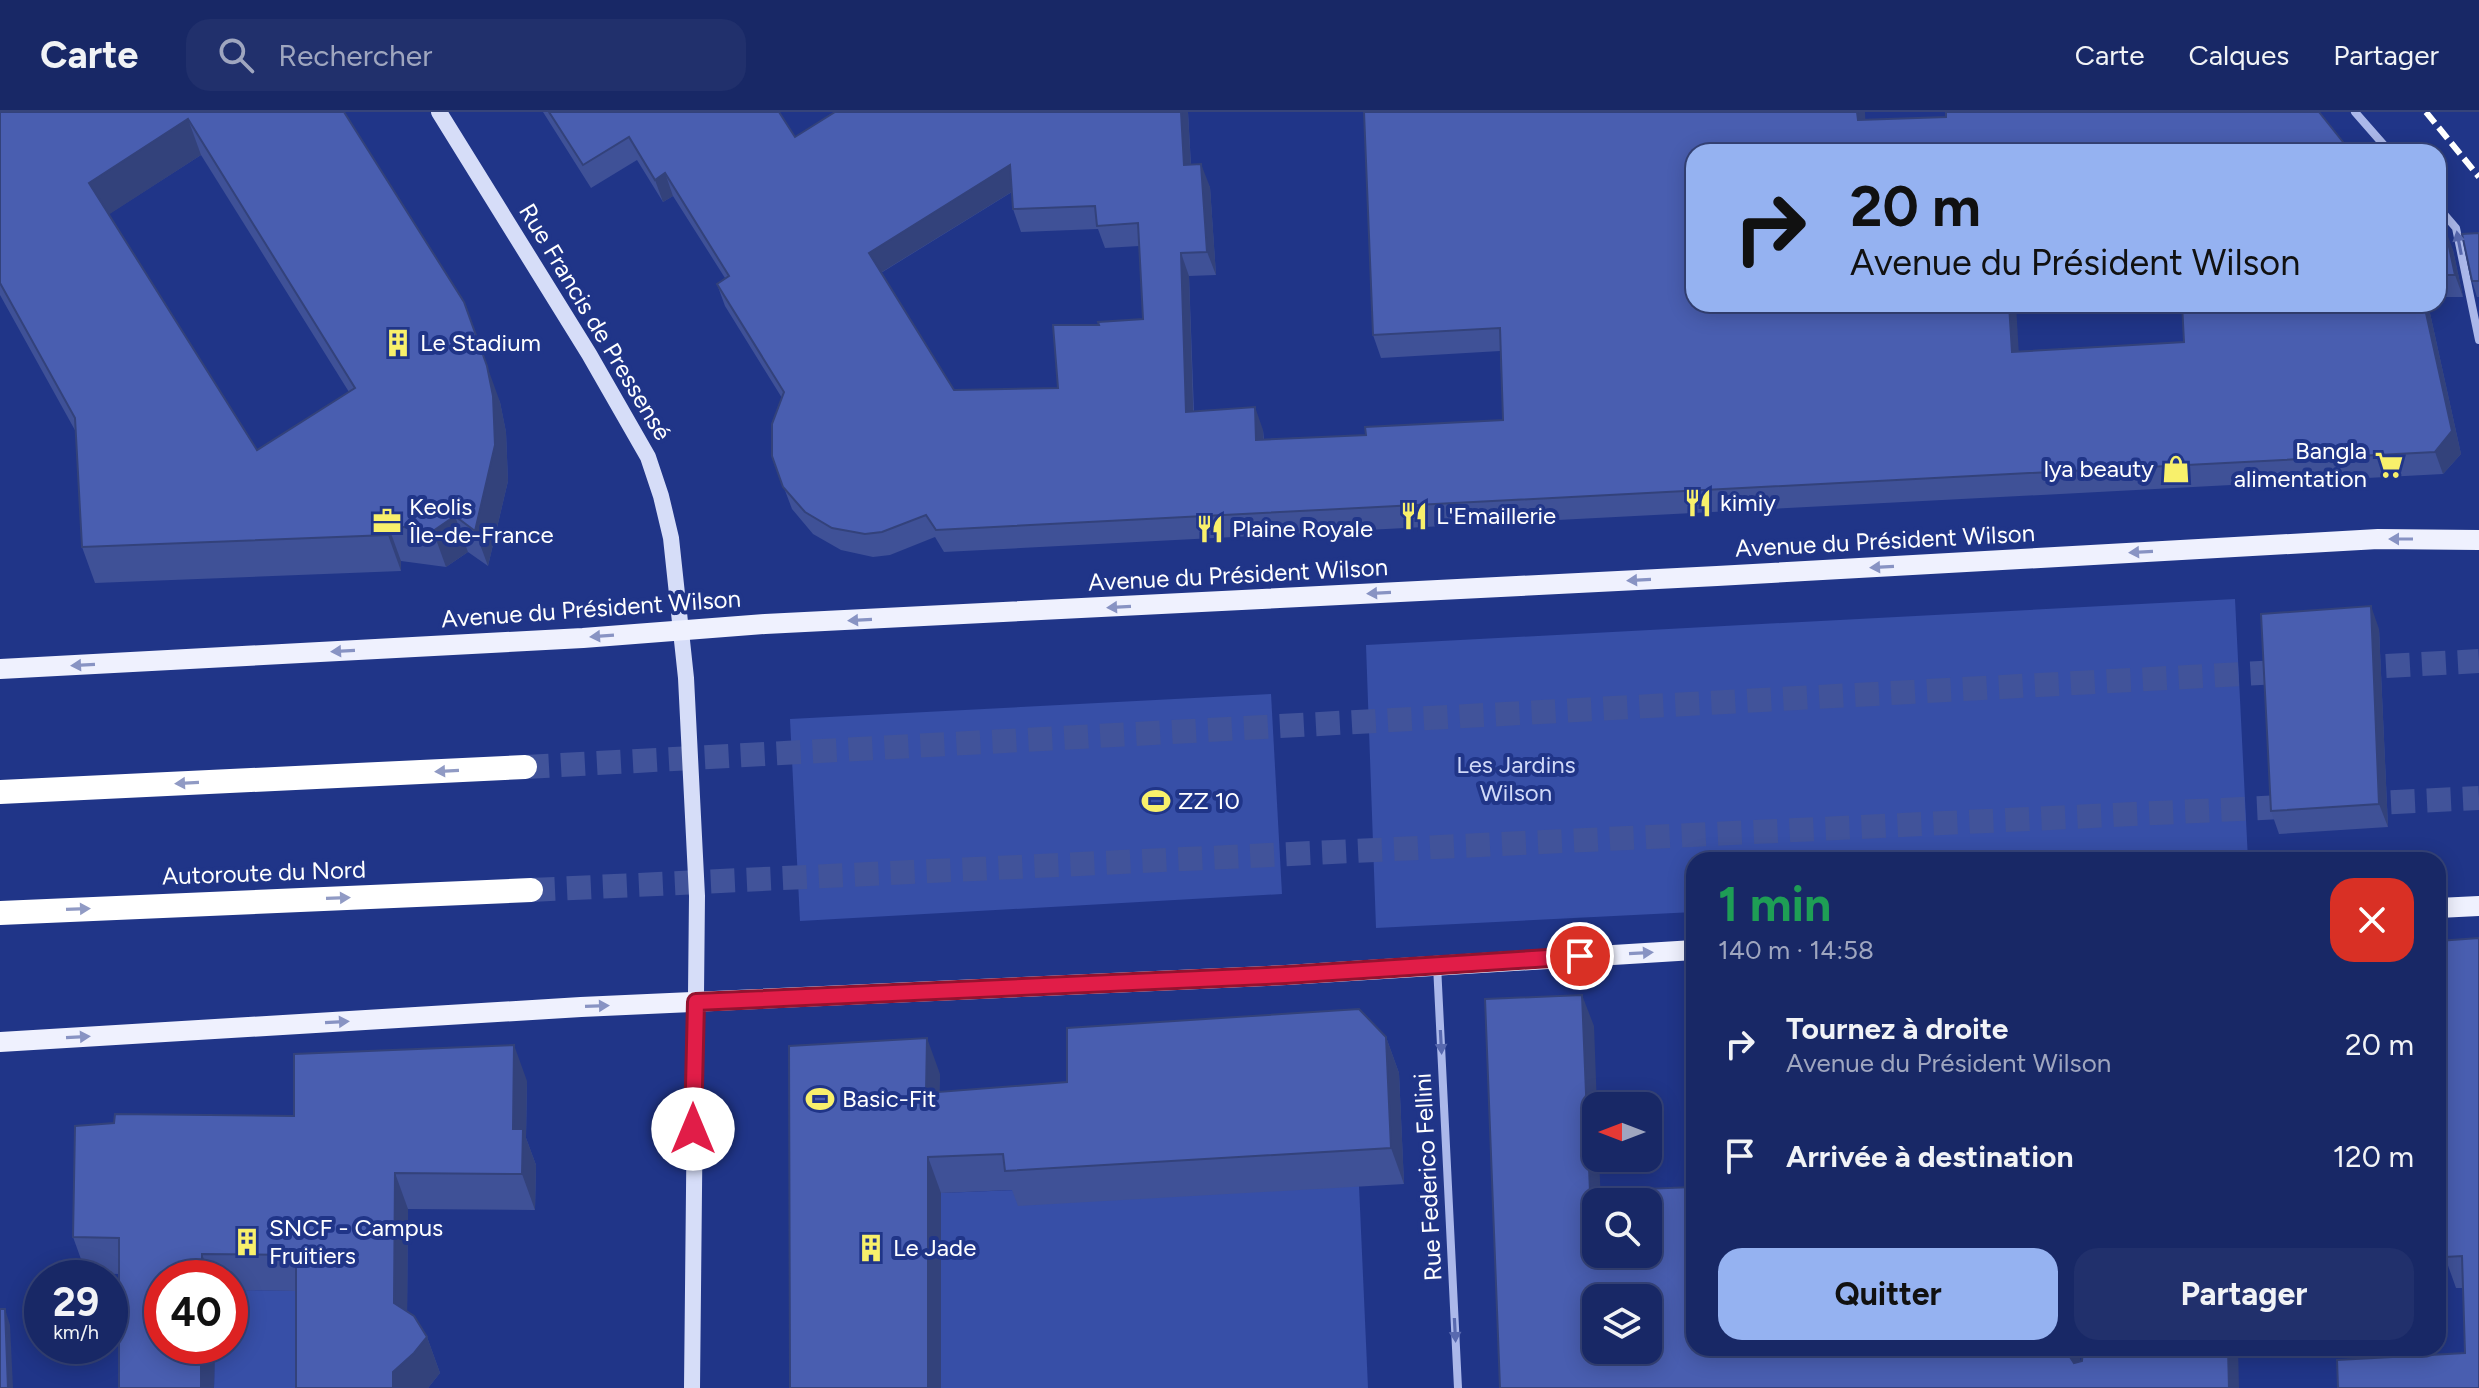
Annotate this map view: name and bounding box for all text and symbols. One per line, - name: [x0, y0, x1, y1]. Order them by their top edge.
- search box: [186, 19, 746, 91]
- text: Carte: [40, 32, 138, 78]
- icon: search: [214, 33, 258, 77]
- text: Rechercher: [278, 37, 432, 74]
- text: Carte: [2075, 38, 2145, 72]
- text: Calques: [2189, 38, 2289, 72]
- text: Partager: [2333, 38, 2439, 72]
- text: 20 m: [1850, 173, 1981, 240]
- icon: right: [1718, 176, 1822, 280]
- street label: Rue Francis de Pressensé: [513, 198, 678, 445]
- one-way arrow: [2453, 230, 2465, 255]
- text: Avenue du Président Wilson: [1850, 241, 2300, 284]
- building icon: Le Stadium: [383, 328, 413, 358]
- place label: Le Stadium: [420, 328, 541, 357]
- place label: Bangla alimentation: [2234, 436, 2367, 493]
- supermarket icon: Bangla alimentation: [2374, 450, 2404, 480]
- place label: lya beauty: [2044, 454, 2154, 483]
- shop icon: lya beauty: [2161, 454, 2191, 484]
- restaurant icon: kimiy: [1683, 488, 1713, 518]
- place label: kimiy: [1720, 488, 1776, 517]
- place label: Keolis Île-de-France: [408, 492, 554, 549]
- restaurant icon: L'Emaillerie: [1399, 501, 1429, 531]
- place label: L'Emaillerie: [1436, 501, 1556, 530]
- office icon: Keolis Île-de-France: [372, 506, 402, 536]
- restaurant icon: Plaine Royale: [1195, 514, 1225, 544]
- place label: Plaine Royale: [1232, 514, 1373, 543]
- street label: Avenue du Président Wilson: [1734, 518, 2036, 563]
- one-way arrow: [2388, 533, 2413, 545]
- one-way arrow: [2128, 546, 2153, 559]
- street label: Avenue du Président Wilson: [1087, 552, 1389, 597]
- one-way arrow: [1869, 561, 1894, 574]
- one-way arrow: [1626, 574, 1651, 587]
- street label: Avenue du Président Wilson: [440, 584, 742, 633]
- one-way arrow: [1366, 587, 1391, 600]
- one-way arrow: [1106, 600, 1131, 613]
- one-way arrow: [847, 614, 872, 627]
- one-way arrow: [589, 630, 614, 643]
- one-way arrow: [330, 644, 355, 657]
- one-way arrow: [70, 658, 95, 671]
- park label: Les Jardins Wilson: [1456, 750, 1576, 807]
- one-way arrow: [434, 765, 459, 778]
- one-way arrow: [174, 777, 199, 790]
- sports icon: ZZ 10: [1141, 786, 1171, 816]
- place label: ZZ 10: [1178, 786, 1240, 815]
- street label: Autoroute du Nord: [161, 854, 366, 891]
- text: 1 min: [1718, 875, 1831, 933]
- button: close: [2330, 878, 2414, 962]
- one-way arrow: [326, 891, 351, 904]
- one-way arrow: [66, 903, 91, 916]
- pin: [1546, 922, 1614, 990]
- icon: arrive: [1558, 934, 1602, 978]
- text: 140 m · 14:58: [1718, 934, 1874, 966]
- one-way arrow: [1629, 946, 1654, 959]
- one-way arrow: [585, 1000, 610, 1013]
- text: Tournez à droite: [1786, 1010, 2008, 1047]
- one-way arrow: [325, 1015, 350, 1028]
- icon: right: [1718, 1022, 1762, 1066]
- text: 20 m: [2345, 1026, 2414, 1063]
- one-way arrow: [1435, 1030, 1448, 1055]
- one-way arrow: [66, 1031, 91, 1044]
- text: Avenue du Président Wilson: [1786, 1047, 2111, 1079]
- street label: Rue Federico Fellini: [1408, 1072, 1447, 1282]
- sports icon: Basic-Fit: [805, 1084, 835, 1114]
- place label: Basic-Fit: [842, 1084, 936, 1113]
- position arrow: [651, 1087, 735, 1171]
- north arrow: [1582, 1092, 1662, 1172]
- map controls: [1582, 1092, 1662, 1364]
- icon: arrive: [1718, 1134, 1762, 1178]
- text: Arrivée à destination: [1786, 1138, 2073, 1175]
- text: 120 m: [2333, 1138, 2414, 1175]
- button: search: [1582, 1188, 1662, 1268]
- place label: SNCF - Campus Fruitiers: [269, 1213, 443, 1270]
- building icon: SNCF - Campus Fruitiers: [232, 1227, 262, 1257]
- building icon: Le Jade: [856, 1233, 886, 1263]
- place label: Le Jade: [893, 1233, 976, 1262]
- button: Quitter: [1718, 1248, 2058, 1340]
- button: Partager: [2074, 1248, 2414, 1340]
- speed limit sign: 40: [144, 1260, 248, 1364]
- text: 29: [53, 1278, 99, 1326]
- button: layers: [1582, 1284, 1662, 1364]
- one-way arrow: [1449, 1318, 1462, 1343]
- text: km/h: [53, 1320, 99, 1344]

